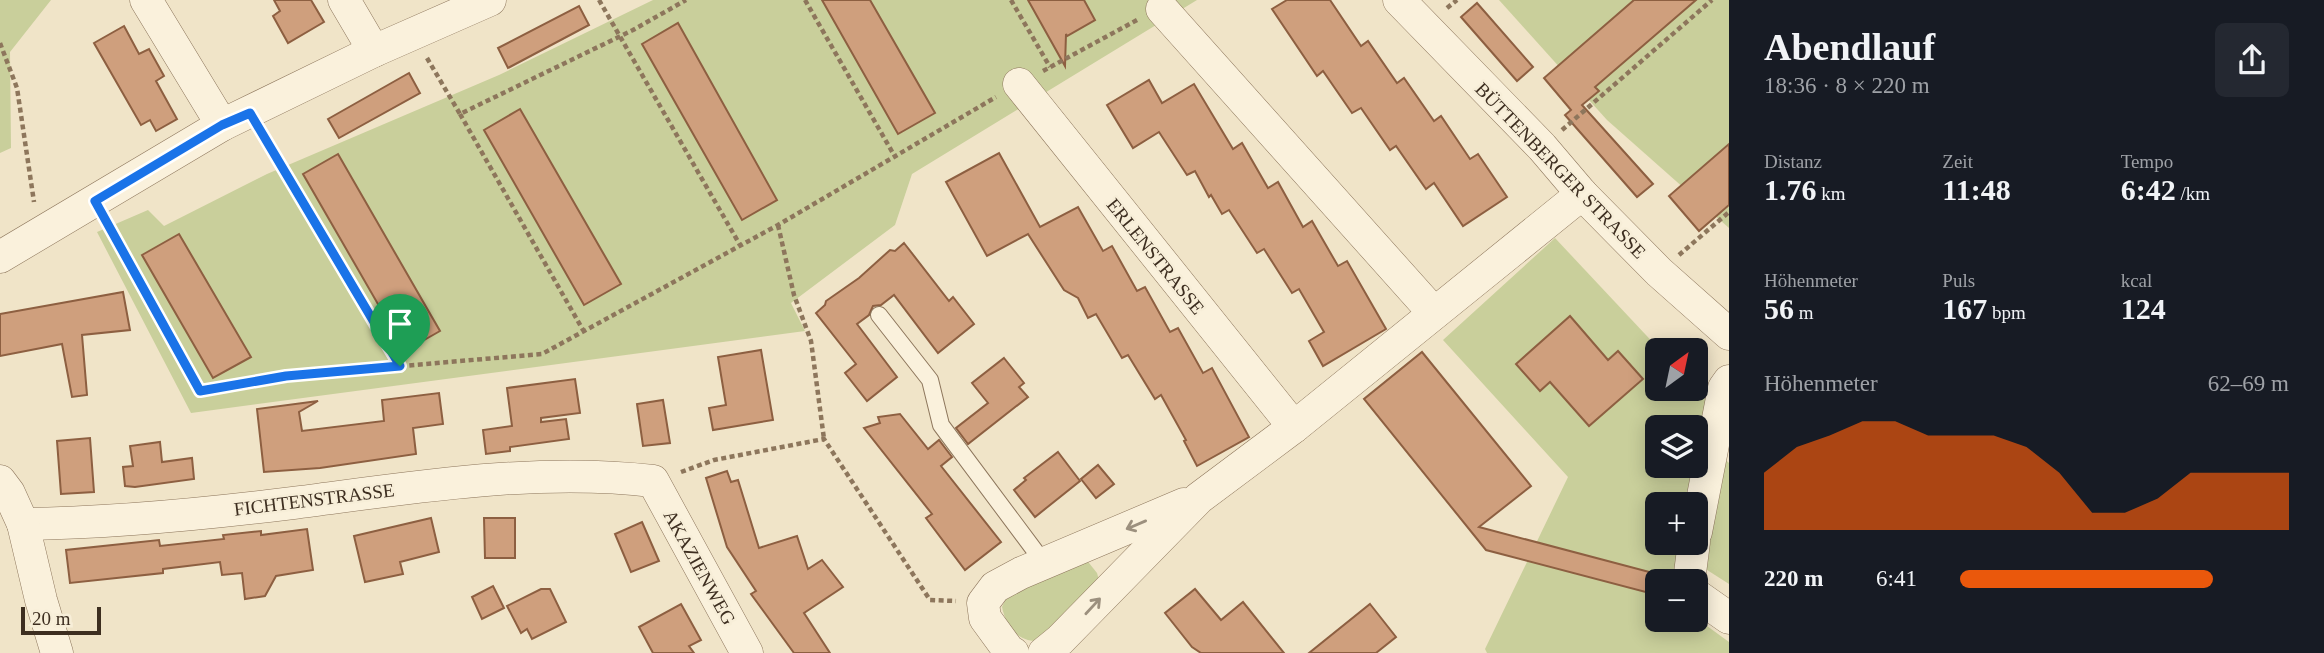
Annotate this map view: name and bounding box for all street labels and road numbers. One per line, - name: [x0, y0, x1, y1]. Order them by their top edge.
- street label: BÜTTENBERGER STRASSE: [1471, 78, 1650, 263]
- street label: ERLENSTRASSE: [1103, 194, 1209, 318]
- street label: FICHTENSTRASSE: [233, 479, 396, 520]
- street label: AKAZIENWEG: [659, 506, 740, 628]

